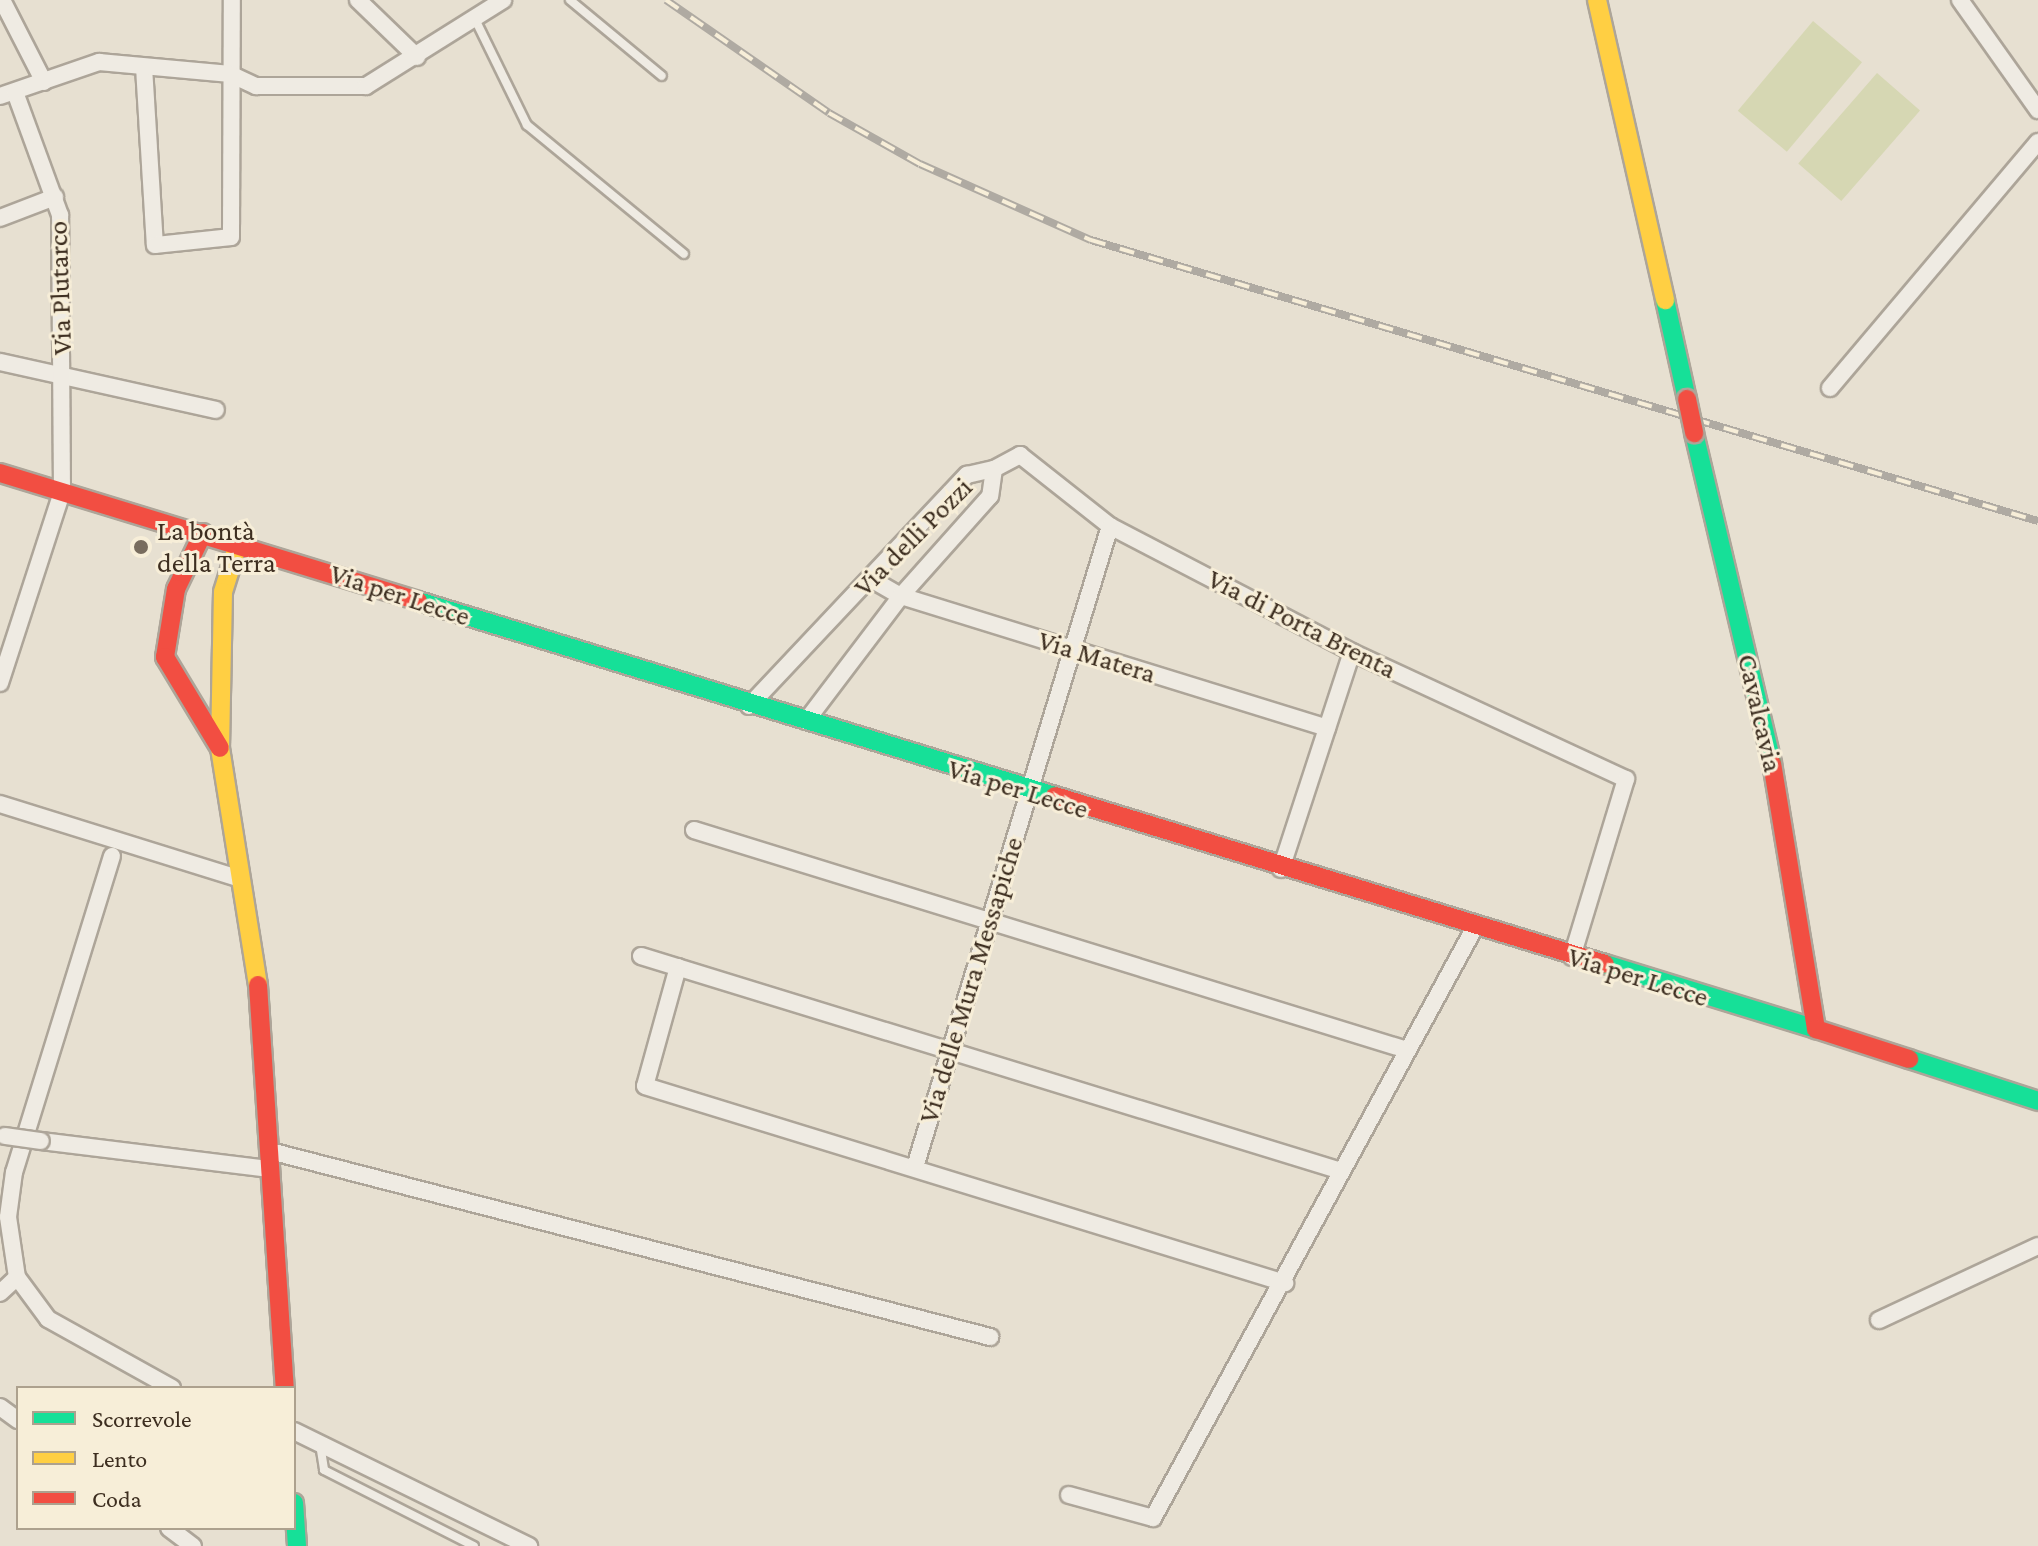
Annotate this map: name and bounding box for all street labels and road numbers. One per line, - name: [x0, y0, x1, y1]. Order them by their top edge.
- street label: Via Plutarco: [41, 220, 79, 356]
- street label: Via delli Pozzi: [847, 471, 979, 603]
- street label: Via per Lecce: [326, 557, 474, 633]
- street label: Via di Porta Brenta: [1202, 562, 1402, 686]
- street label: Via Matera: [1034, 623, 1160, 691]
- street label: Cavalcavia: [1730, 651, 1790, 775]
- street label: Via per Lecce: [944, 752, 1092, 826]
- street label: Via delle Mura Messapiche: [911, 833, 1031, 1127]
- street label: Via per Lecce: [1564, 940, 1712, 1014]

